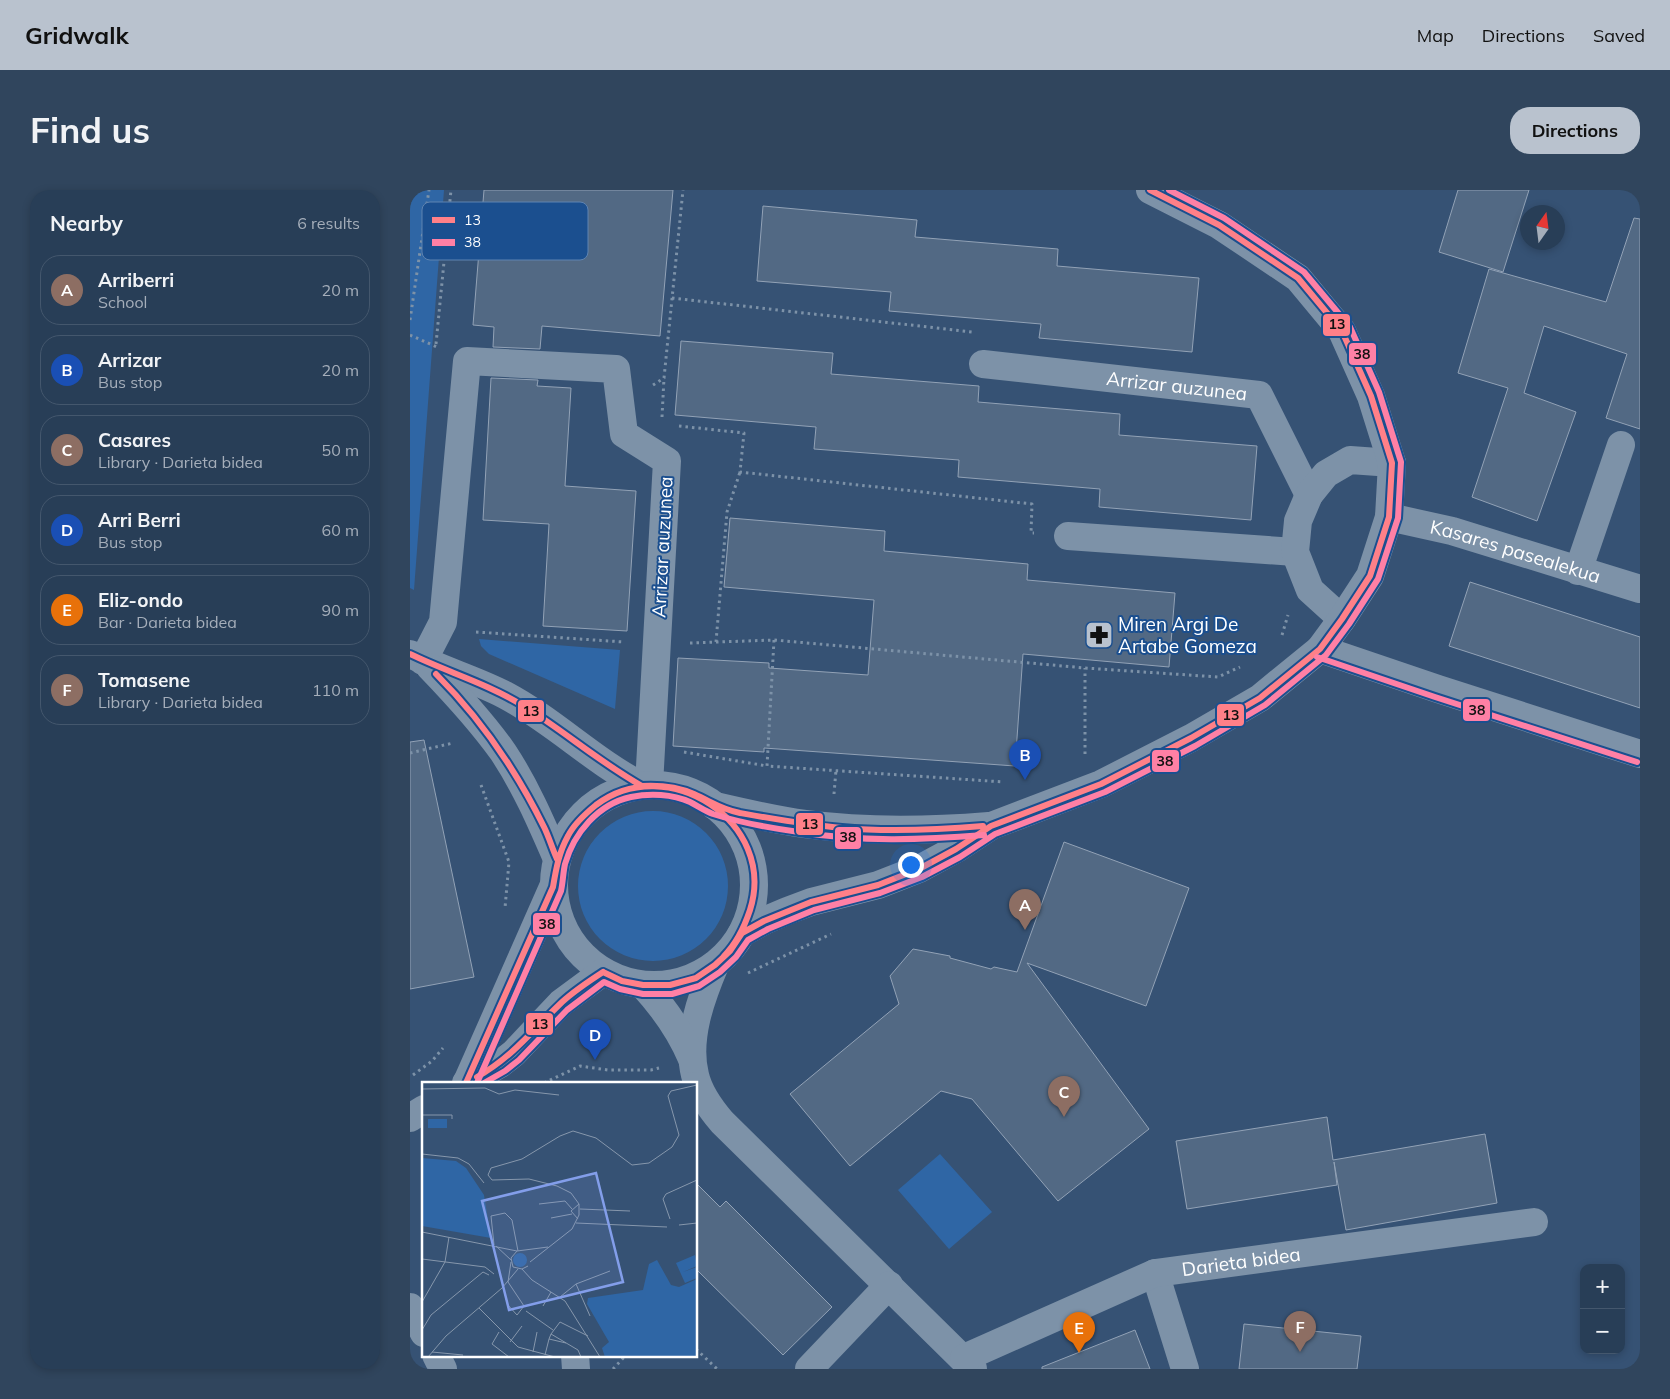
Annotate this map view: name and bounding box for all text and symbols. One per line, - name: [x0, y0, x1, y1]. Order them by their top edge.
- text: Gridwalk: [25, 20, 129, 50]
- text: Map: [1417, 24, 1454, 47]
- text: Directions: [1482, 24, 1565, 47]
- text: Saved: [1593, 24, 1645, 47]
- button: Directions: [1510, 107, 1640, 154]
- text: Find us: [30, 108, 150, 152]
- legend: [422, 202, 588, 260]
- north arrow: [1520, 205, 1565, 250]
- text: Nearby: [50, 210, 123, 236]
- text: 13: [464, 211, 481, 229]
- text: 6 results: [297, 213, 360, 233]
- text: 38: [464, 233, 481, 251]
- text: Arriberri: [98, 268, 174, 292]
- text: A: [61, 280, 73, 300]
- text: 20 m: [322, 280, 359, 300]
- text: School: [98, 292, 147, 312]
- line badge: 13: [1322, 313, 1351, 337]
- text: 13: [1329, 315, 1345, 333]
- line badge: 38: [1348, 342, 1377, 366]
- text: 38: [1354, 345, 1370, 363]
- text: Arrizar: [98, 348, 161, 372]
- text: B: [61, 360, 73, 380]
- text: 20 m: [322, 360, 359, 380]
- street label: Arrizar auzunea: [1105, 366, 1248, 406]
- text: Bus stop: [98, 372, 162, 392]
- text: Casares: [98, 428, 171, 452]
- text: C: [62, 440, 72, 460]
- text: 50 m: [322, 440, 359, 460]
- text: Library · Darieta bidea: [98, 452, 263, 472]
- street label: Arrizar auzunea: [646, 476, 678, 618]
- text: Arri Berri: [98, 508, 181, 532]
- street label: Kasares pasealekua: [1428, 515, 1604, 588]
- text: D: [61, 520, 73, 540]
- text: 60 m: [322, 520, 359, 540]
- text: Bus stop: [98, 532, 162, 552]
- text: Eliz-ondo: [98, 588, 183, 612]
- text: E: [62, 600, 72, 620]
- text: 90 m: [322, 600, 359, 620]
- text: Bar · Darieta bidea: [98, 612, 237, 632]
- place label: Miren Argi De Artabe Gomeza: [1118, 612, 1257, 658]
- pharmacy icon: Miren Argi De Artabe Gomeza: [1084, 620, 1114, 650]
- text: Tomasene: [98, 668, 190, 692]
- text: F: [62, 680, 72, 700]
- text: 110 m: [312, 680, 359, 700]
- text: Library · Darieta bidea: [98, 692, 263, 712]
- line badge: 38: [1462, 698, 1491, 722]
- line badge: 13: [517, 699, 545, 723]
- text: 38: [1469, 701, 1485, 719]
- text: 13: [523, 702, 539, 720]
- line badge: 13: [1216, 703, 1245, 727]
- text: 13: [1223, 706, 1239, 724]
- pin: B: [1009, 739, 1041, 780]
- line badge: 38: [1151, 749, 1180, 773]
- text: 38: [1157, 752, 1173, 770]
- line badge: 13: [795, 812, 824, 836]
- text: 13: [802, 815, 818, 833]
- line badge: 38: [834, 826, 862, 850]
- text: 38: [840, 828, 856, 846]
- your location: [898, 852, 924, 878]
- pin: A: [1009, 889, 1041, 930]
- line badge: 38: [532, 912, 561, 936]
- text: 38: [539, 915, 555, 933]
- line badge: 13: [525, 1012, 554, 1036]
- text: 13: [532, 1015, 548, 1033]
- pin: D: [579, 1019, 611, 1060]
- pin: C: [1048, 1076, 1080, 1117]
- inset map: [422, 1082, 698, 1356]
- street label: Darieta bidea: [1180, 1242, 1302, 1281]
- map controls: [1580, 1264, 1625, 1354]
- button: +: [1580, 1264, 1625, 1309]
- button: −: [1580, 1309, 1625, 1354]
- pin: F: [1284, 1311, 1316, 1352]
- pin: E: [1063, 1312, 1095, 1353]

